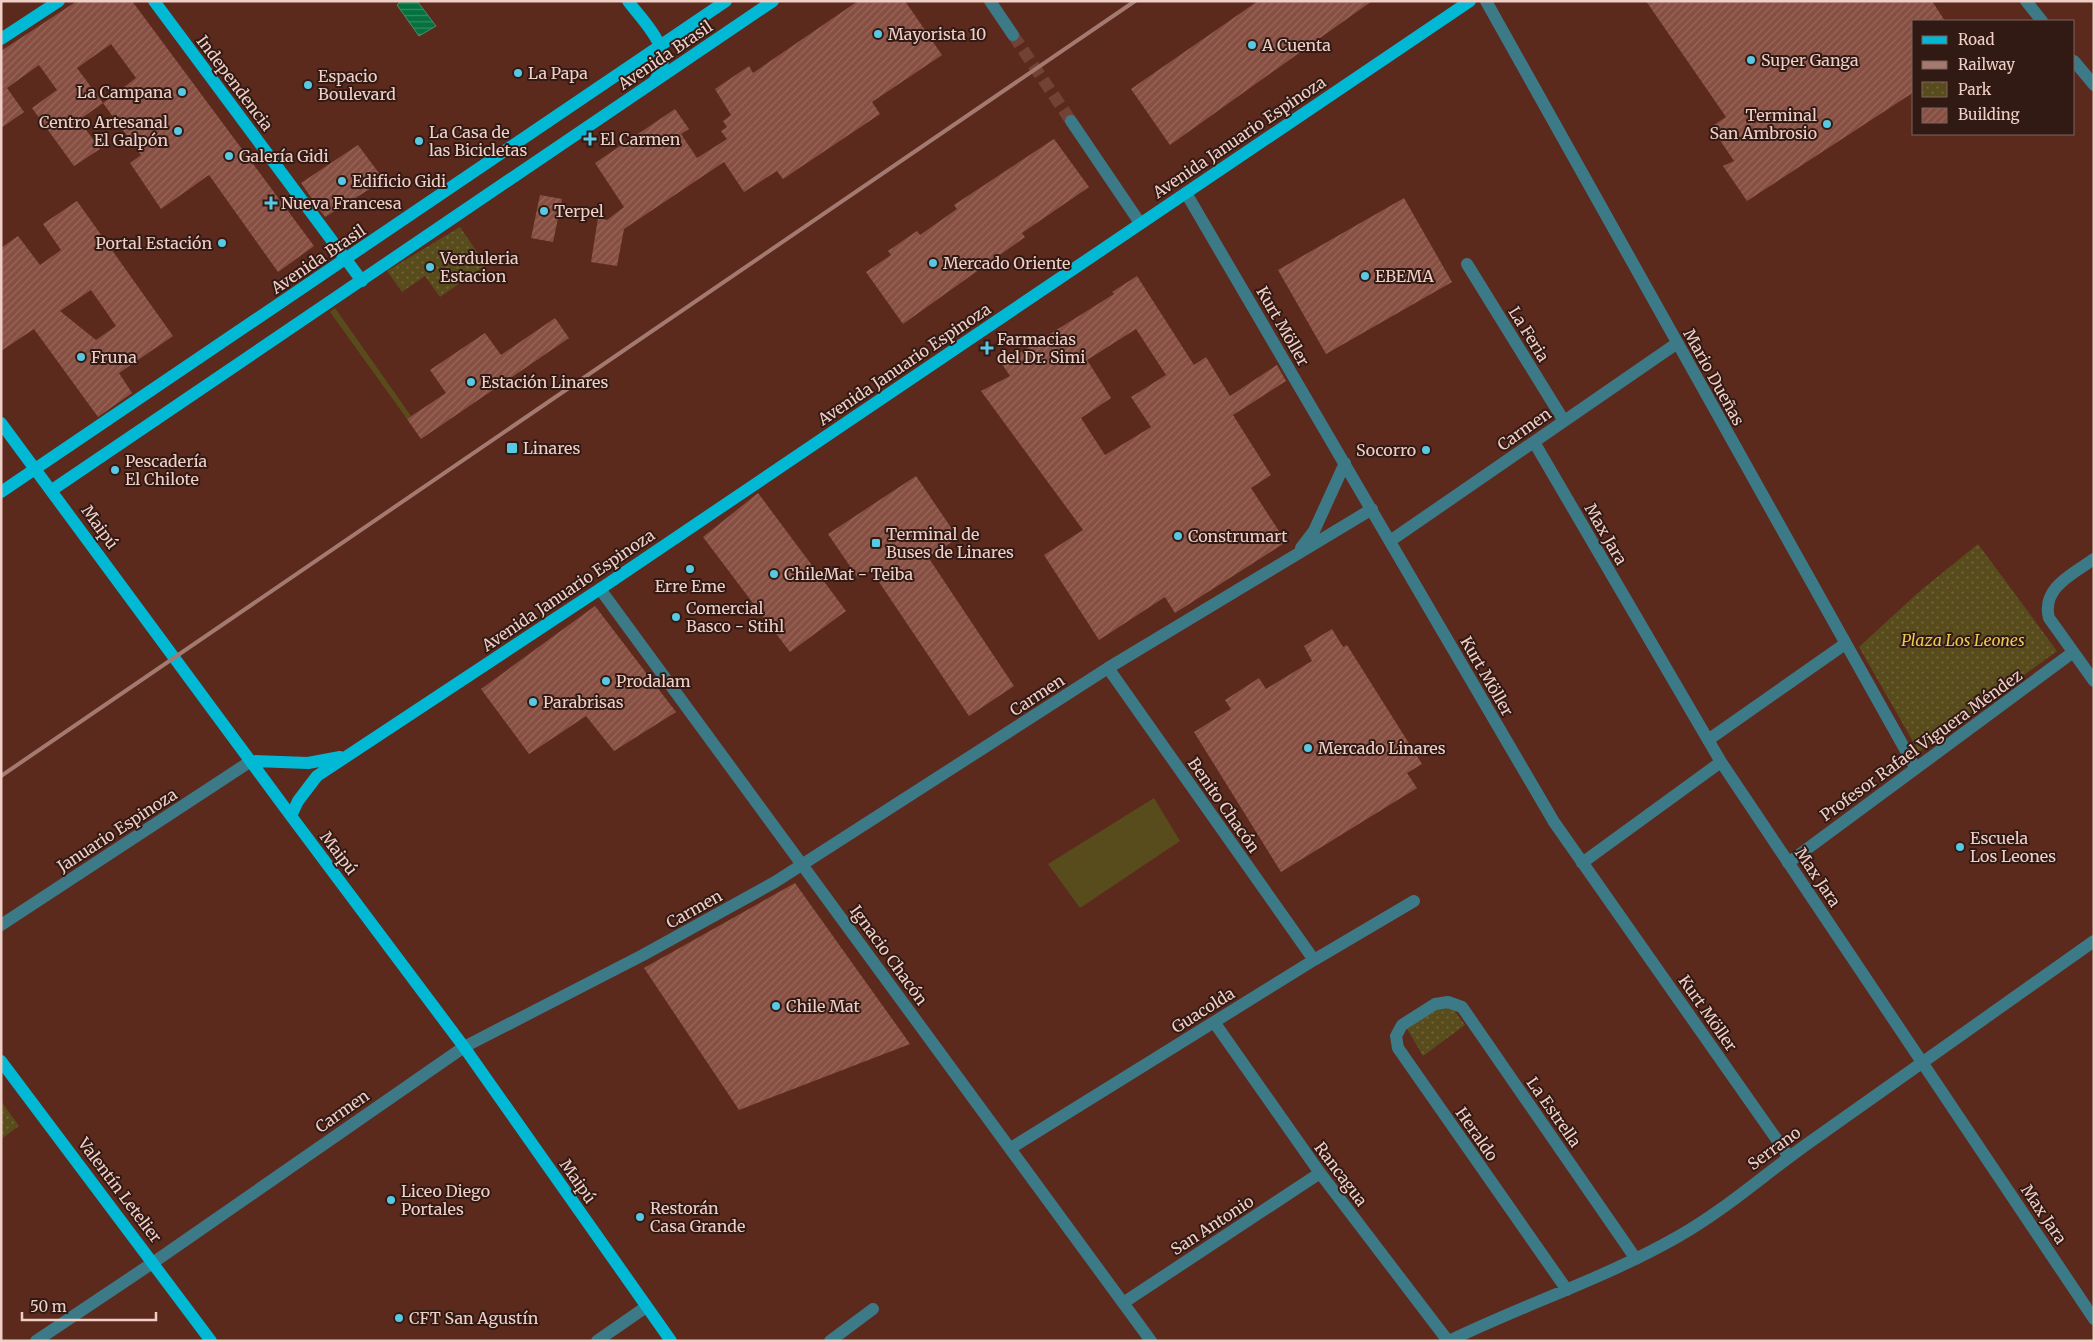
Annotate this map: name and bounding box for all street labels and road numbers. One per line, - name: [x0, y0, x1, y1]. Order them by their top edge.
- street label: Avenida Brasil: [613, 16, 716, 94]
- street label: Independencia: [193, 31, 278, 135]
- street label: Avenida Januario Espinoza: [1148, 71, 1330, 203]
- street label: Avenida Brasil: [266, 220, 369, 298]
- street label: Kurt Möller: [1252, 283, 1314, 369]
- street label: Avenida Januario Espinoza: [813, 298, 995, 430]
- street label: La Feria: [1504, 303, 1554, 366]
- street label: Mario Dueñas: [1679, 325, 1749, 429]
- street label: Carmen: [1493, 403, 1555, 455]
- street label: Max Jara: [1580, 500, 1632, 569]
- street label: Maipú: [77, 501, 123, 553]
- street label: Avenida Januario Espinoza: [477, 524, 659, 656]
- street label: Kurt Möller: [1456, 633, 1518, 719]
- street label: Profesor Rafael Viguera Méndez: [1816, 665, 2026, 825]
- street label: Carmen: [1006, 670, 1068, 720]
- street label: Benito Chacón: [1184, 754, 1264, 857]
- street label: Januario Espinoza: [53, 784, 181, 877]
- street label: Maipú: [316, 827, 362, 879]
- street label: Max Jara: [1791, 843, 1845, 911]
- street label: Carmen: [662, 885, 726, 933]
- street label: Ignacio Chacón: [846, 901, 932, 1009]
- street label: Kurt Möller: [1674, 971, 1742, 1055]
- street label: Guacolda: [1168, 983, 1239, 1037]
- street label: La Estrella: [1523, 1073, 1586, 1151]
- street label: Carmen: [311, 1085, 373, 1137]
- street label: Heraldo: [1451, 1103, 1503, 1165]
- street label: Serrano: [1744, 1122, 1804, 1174]
- street label: Valentín Letelier: [73, 1133, 166, 1247]
- street label: Rancagua: [1310, 1138, 1372, 1210]
- street label: Maipú: [556, 1155, 600, 1207]
- street label: Max Jara: [2017, 1180, 2071, 1248]
- street label: San Antonio: [1167, 1191, 1257, 1259]

